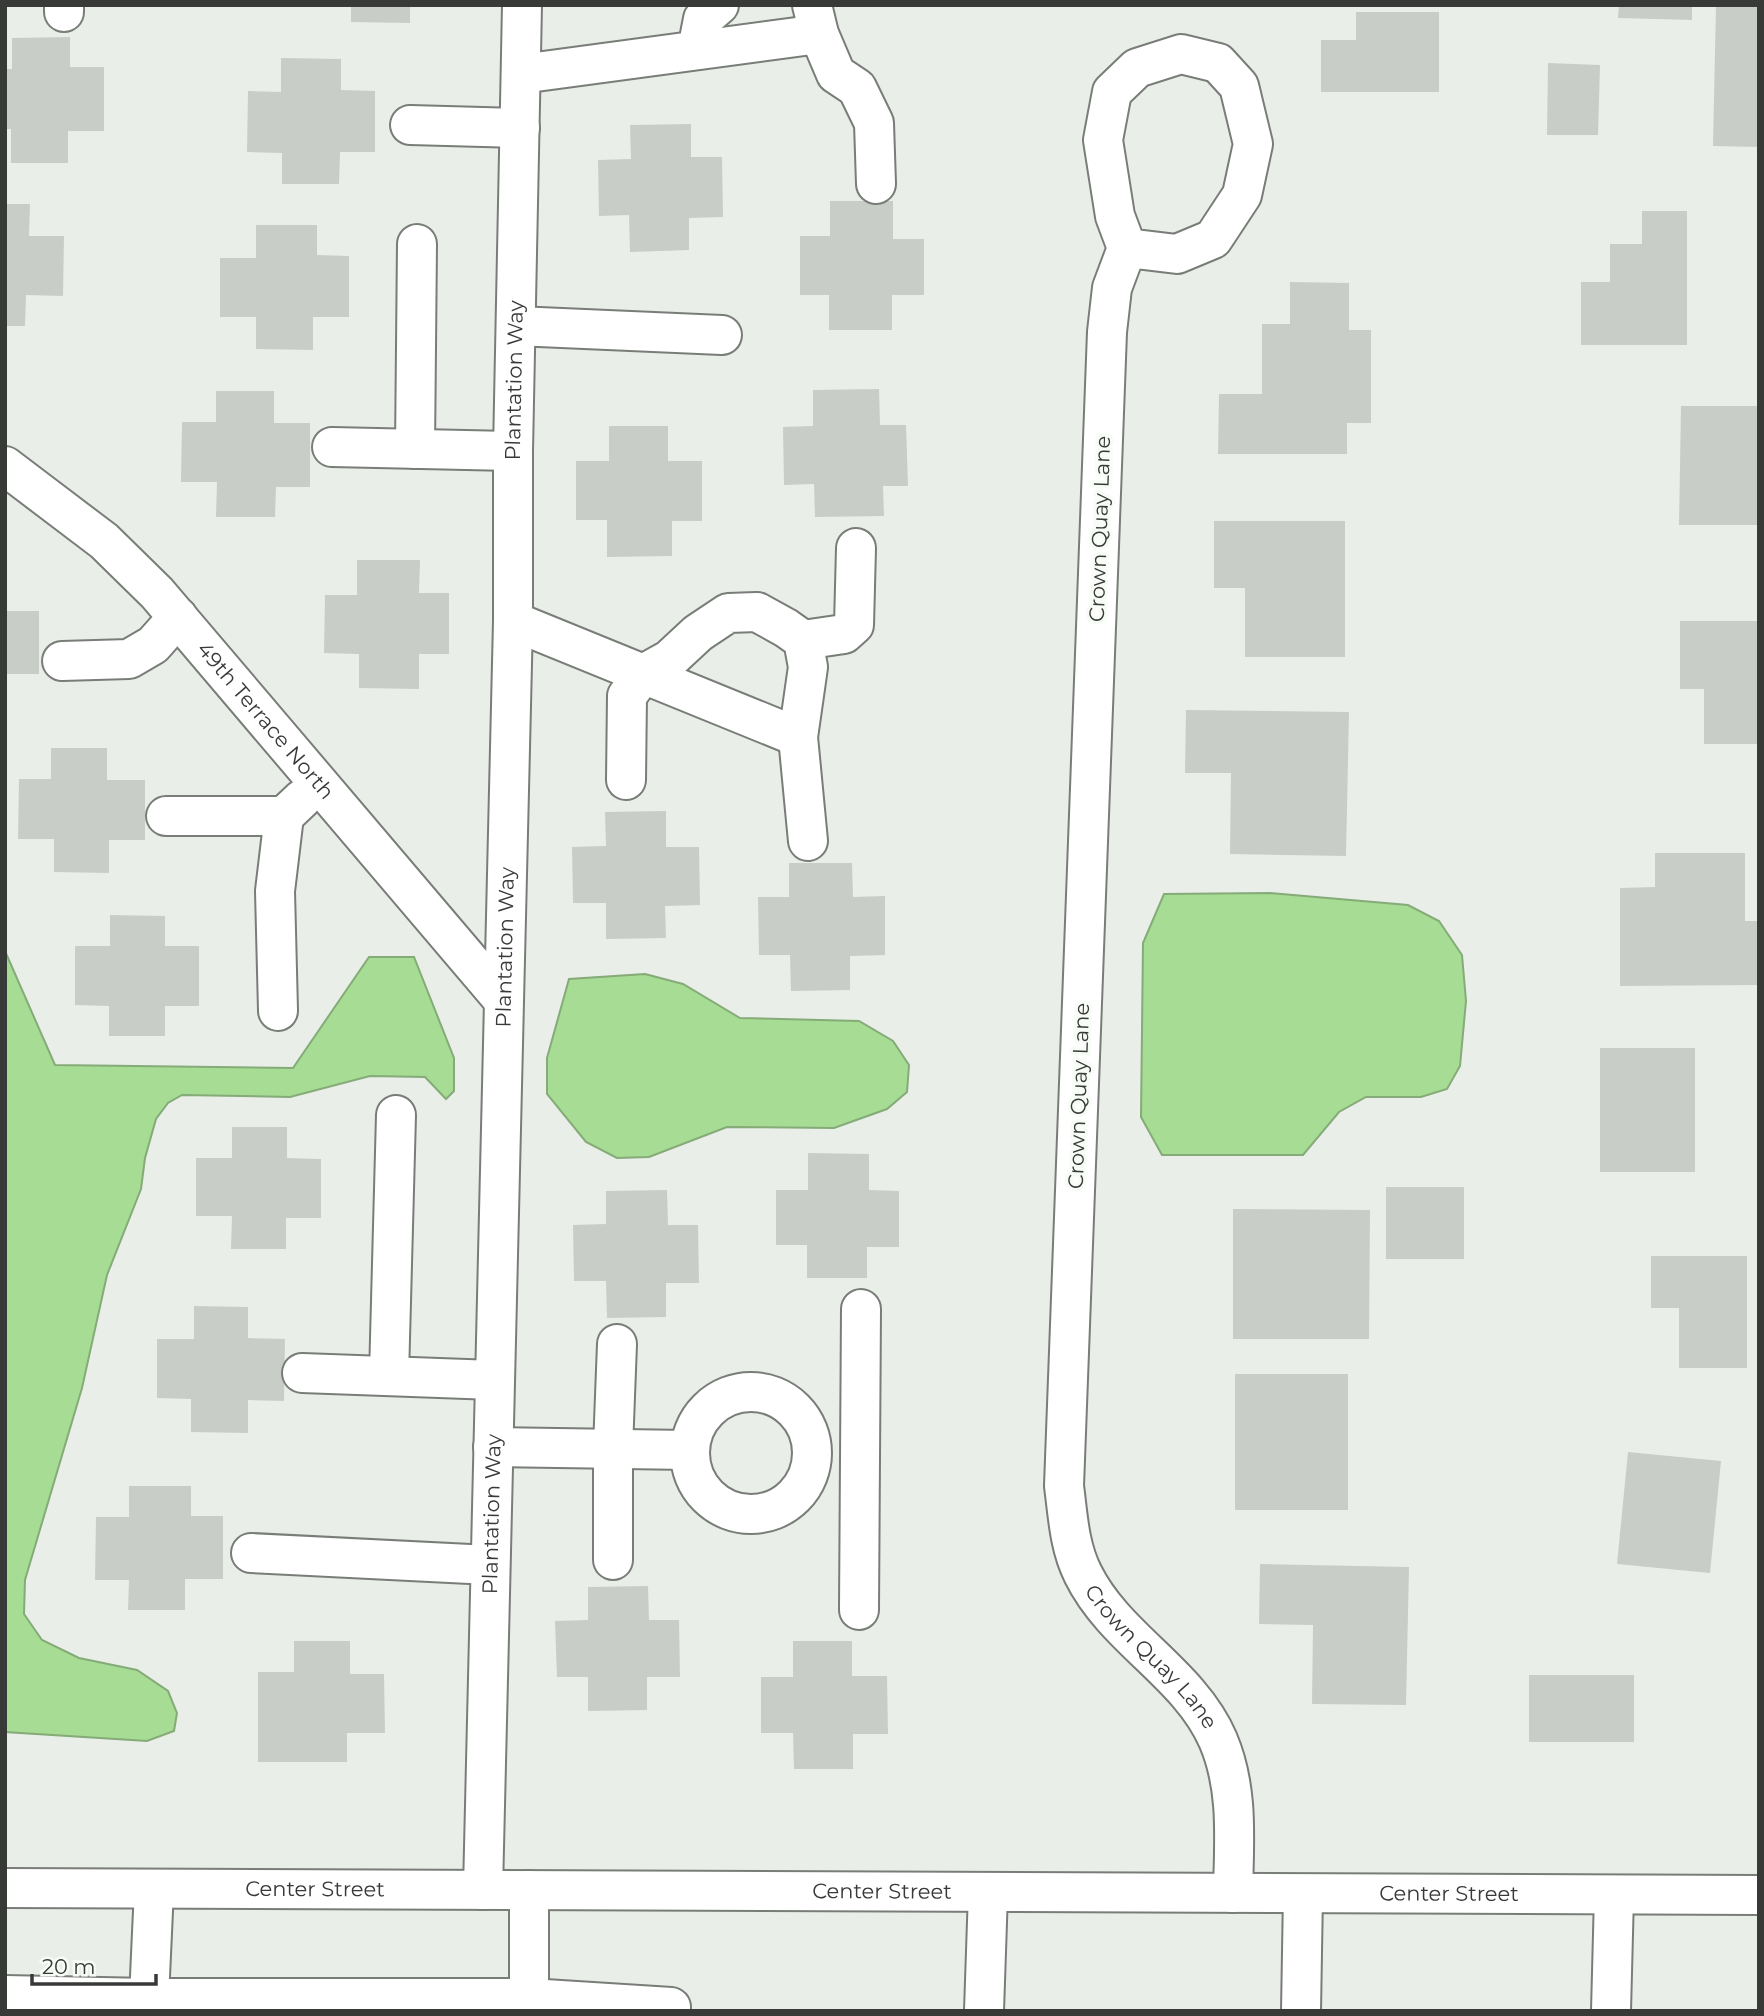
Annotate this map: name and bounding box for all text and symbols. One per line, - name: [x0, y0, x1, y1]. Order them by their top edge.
- street label: Plantation Way: [500, 299, 528, 461]
- street label: Crown Quay Lane: [1084, 435, 1115, 623]
- street label: 49th Terrace North: [192, 637, 340, 804]
- street label: Plantation Way: [490, 866, 519, 1028]
- street label: Crown Quay Lane: [1063, 1002, 1094, 1190]
- street label: Plantation Way: [477, 1433, 506, 1595]
- street label: Crown Quay Lane: [1080, 1580, 1223, 1733]
- street label: Center Street: [245, 1876, 385, 1902]
- street label: Center Street: [812, 1878, 952, 1904]
- street label: Center Street: [1379, 1880, 1519, 1906]
- scale bar: [32, 1942, 156, 1986]
- text: 20 m: [42, 1954, 96, 1979]

